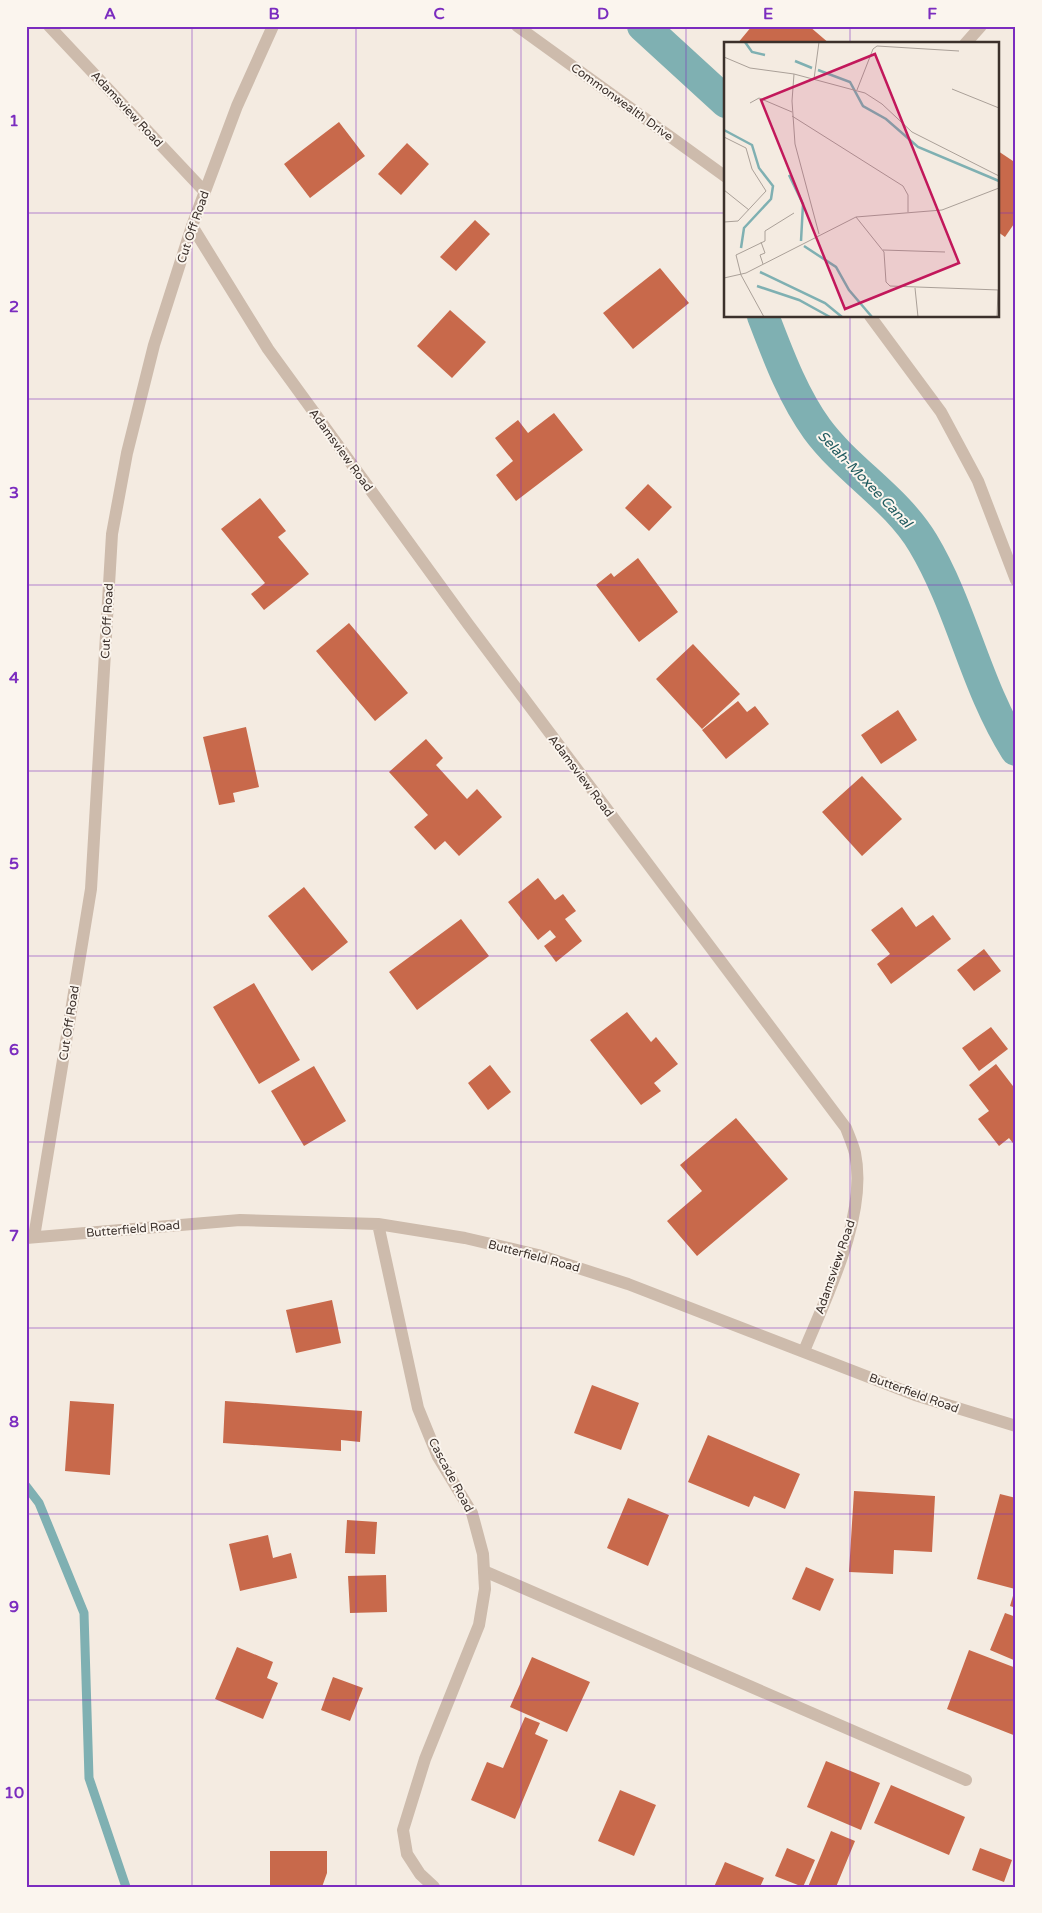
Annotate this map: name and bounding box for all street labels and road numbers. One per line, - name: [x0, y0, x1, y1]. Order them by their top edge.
- street label: Commonwealth Drive: [568, 60, 676, 144]
- street label: Adamsview Road: [88, 68, 166, 150]
- street label: Cut Off Road: [174, 189, 212, 265]
- street label: Adamsview Road: [306, 406, 376, 494]
- street label: Cut Off Road: [98, 583, 116, 659]
- street label: Adamsview Road: [546, 732, 616, 820]
- street label: Cut Off Road: [56, 985, 82, 1061]
- street label: Butterfield Road: [85, 1218, 181, 1240]
- street label: Adamsview Road: [812, 1218, 858, 1316]
- street label: Butterfield Road: [487, 1237, 581, 1275]
- street label: Butterfield Road: [867, 1370, 961, 1416]
- street label: Cascade Road: [426, 1436, 476, 1514]

